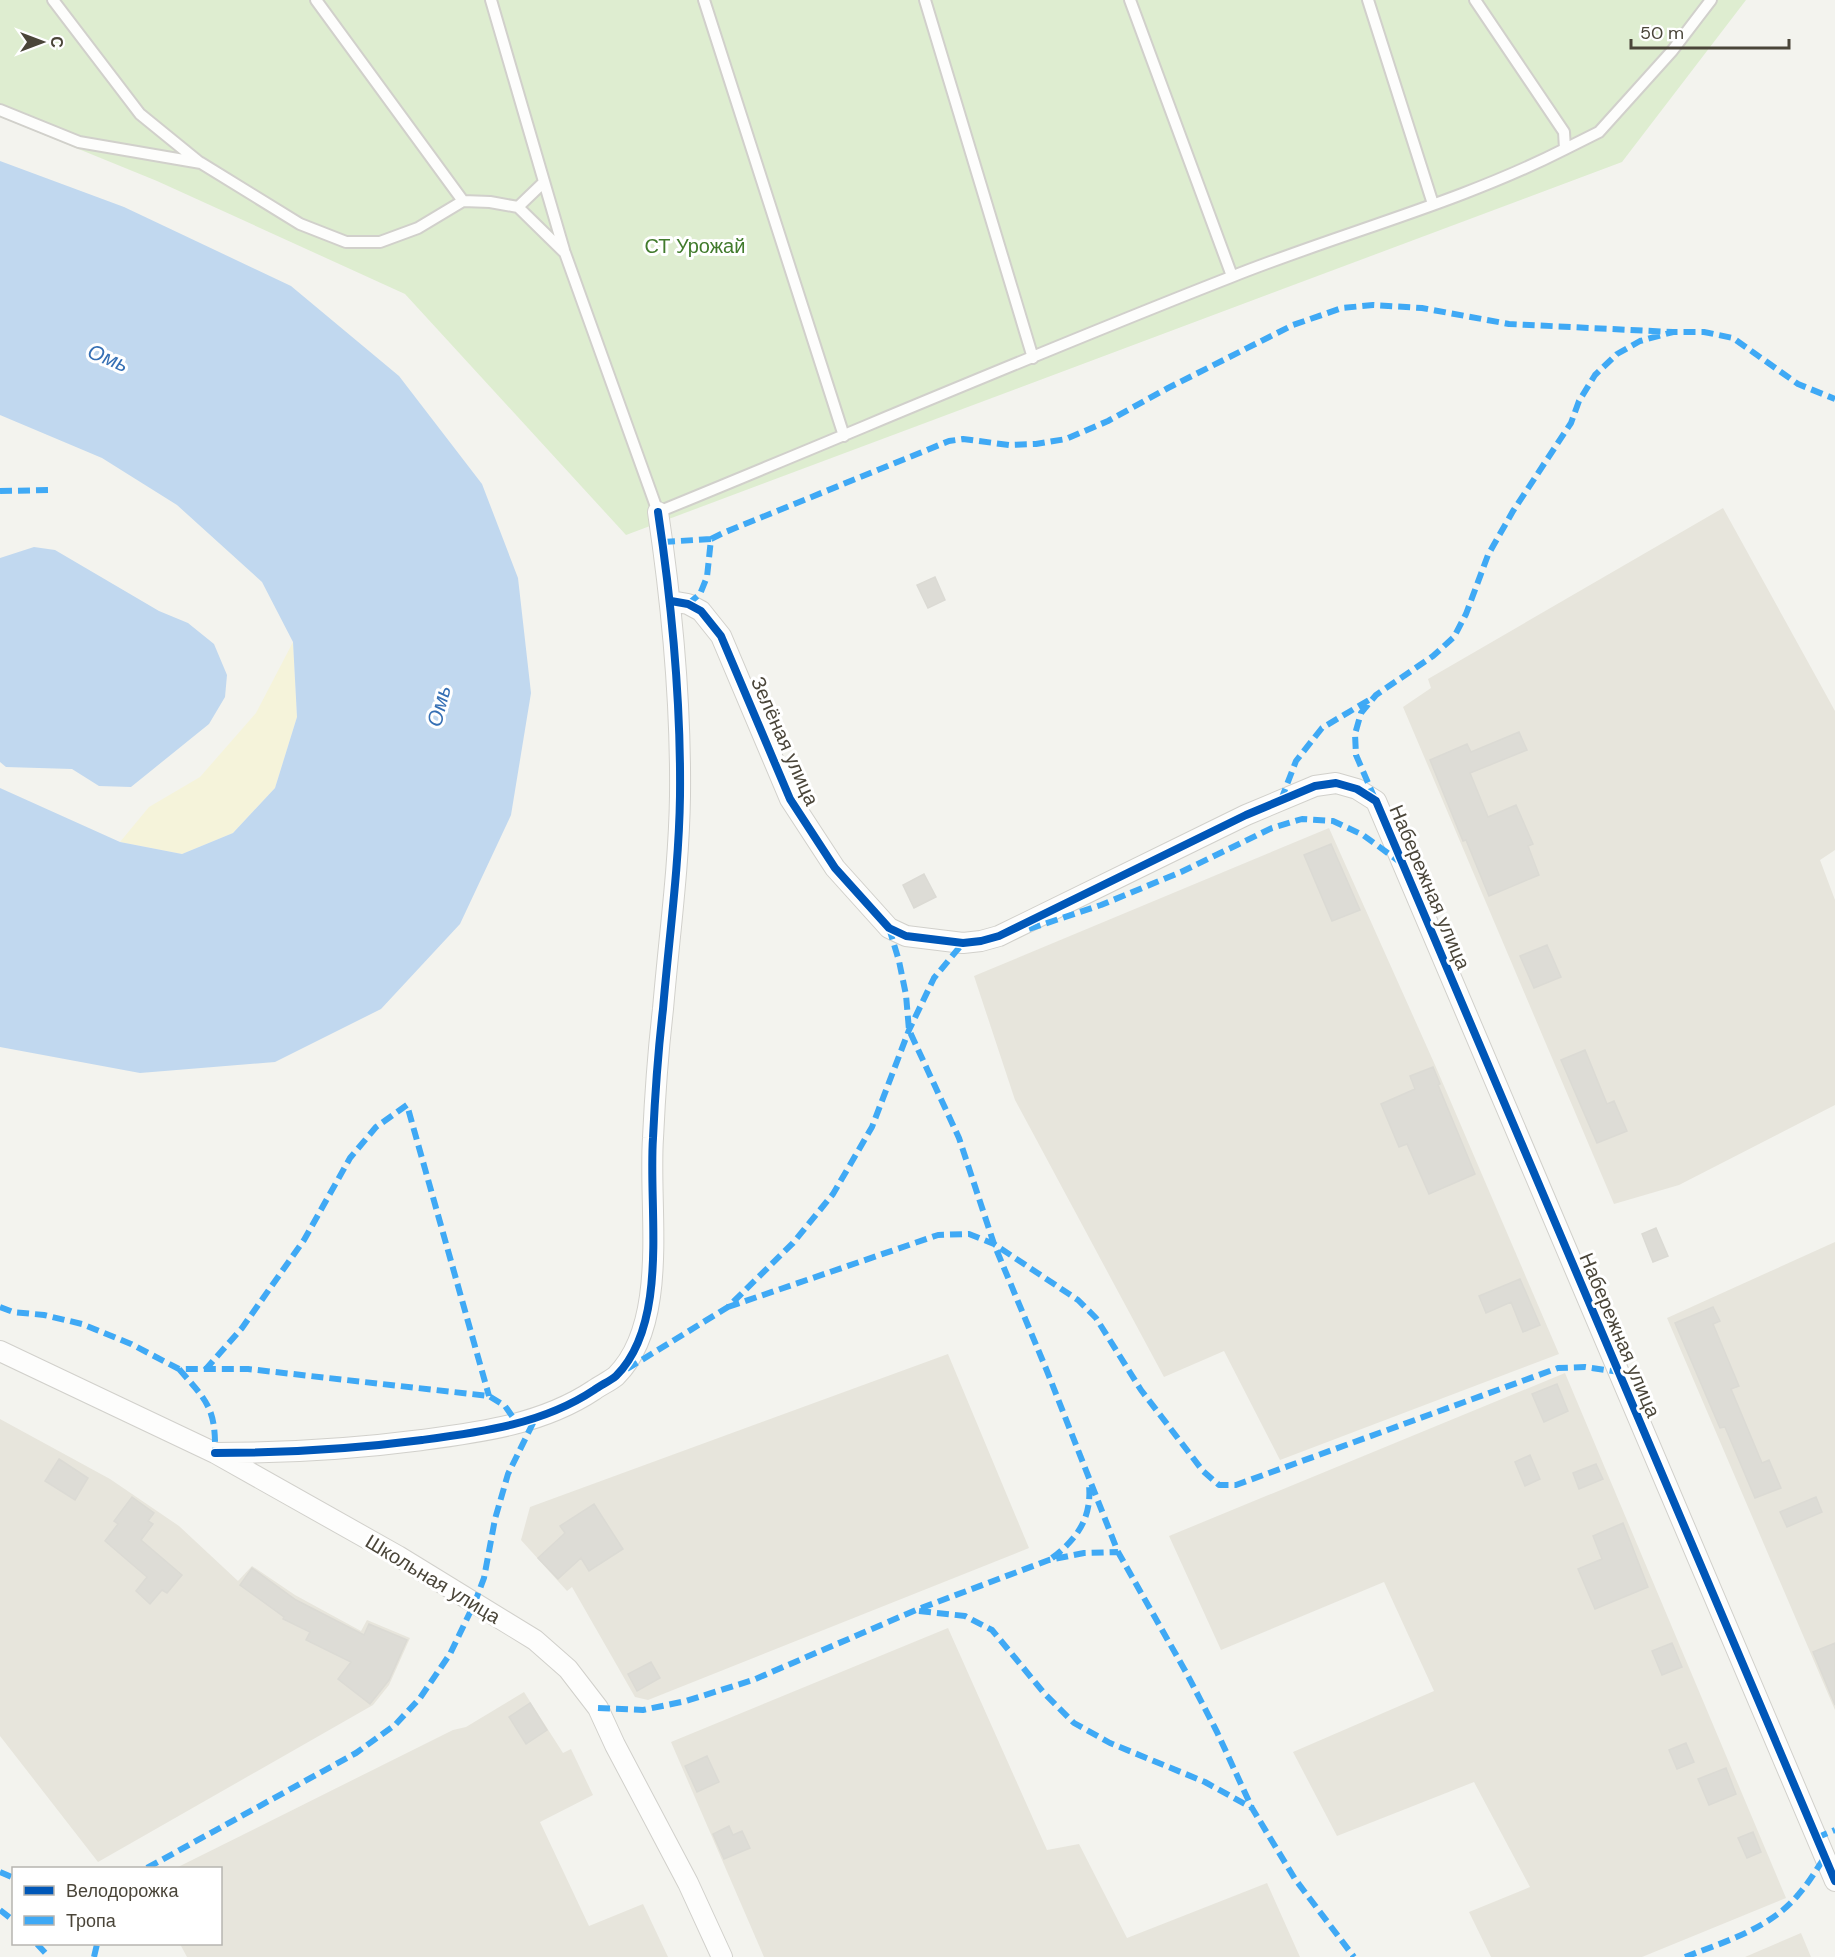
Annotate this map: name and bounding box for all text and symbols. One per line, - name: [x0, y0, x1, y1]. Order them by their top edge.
- north arrow: [12, 12, 72, 72]
- scale bar: [1631, 12, 1788, 50]
- text: 50 m: [1640, 21, 1684, 45]
- text: С: [46, 36, 67, 48]
- park label: СТ Урожай: [645, 233, 745, 259]
- water label: Омь: [83, 337, 133, 379]
- street label: Зелёная улица: [745, 672, 825, 810]
- water label: Омь: [420, 682, 458, 730]
- street label: Набережная улица: [1384, 801, 1477, 974]
- street label: Набережная улица: [1574, 1249, 1667, 1422]
- street label: Школьная улица: [361, 1528, 506, 1630]
- legend: [12, 1867, 222, 1945]
- text: Велодорожка: [66, 1879, 179, 1903]
- text: Тропа: [66, 1909, 117, 1933]

